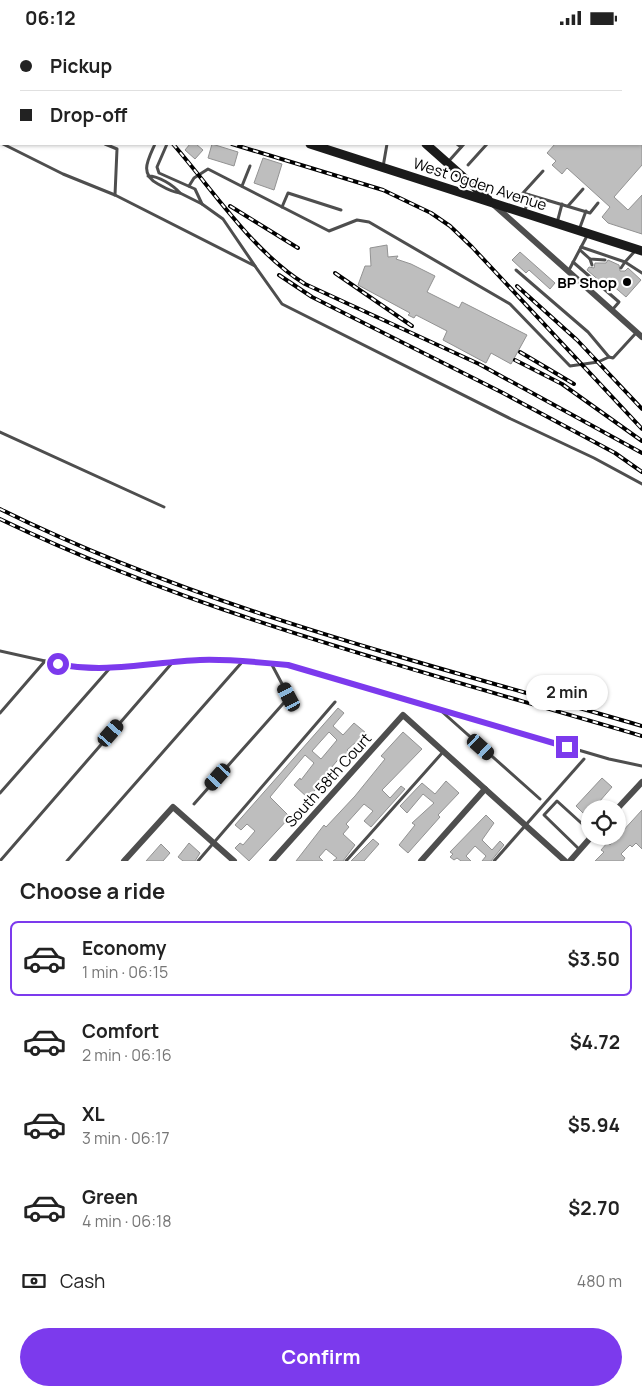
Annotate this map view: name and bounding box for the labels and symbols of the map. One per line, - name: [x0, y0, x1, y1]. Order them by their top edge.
- street label: West Ogden Avenue: [411, 153, 550, 216]
- place label: BP Shop: [557, 272, 617, 293]
- marker: BP Shop: [621, 276, 633, 288]
- route start: [47, 653, 69, 675]
- callout: 2 min: [526, 675, 608, 709]
- car: [275, 680, 302, 714]
- car: [95, 717, 126, 749]
- street label: South 58th Court: [280, 728, 376, 832]
- car: [464, 731, 497, 763]
- route end: [556, 736, 578, 758]
- car: [202, 761, 233, 793]

